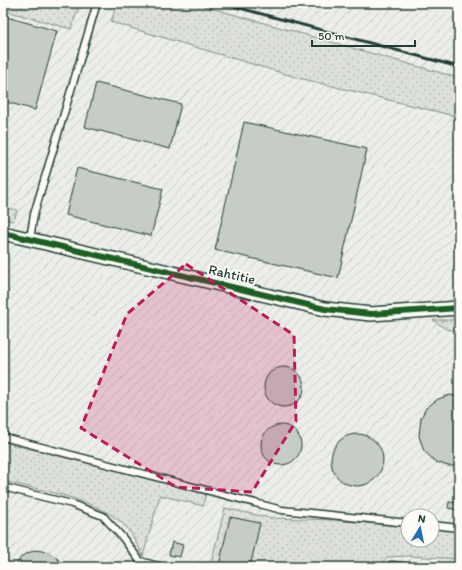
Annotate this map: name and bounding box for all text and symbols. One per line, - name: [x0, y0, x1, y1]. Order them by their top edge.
- scale bar: [312, 22, 415, 48]
- text: 50 m: [318, 29, 344, 43]
- street label: Rahtitie: [207, 261, 257, 288]
- north arrow: [400, 508, 440, 548]
- text: N: [417, 512, 426, 526]

